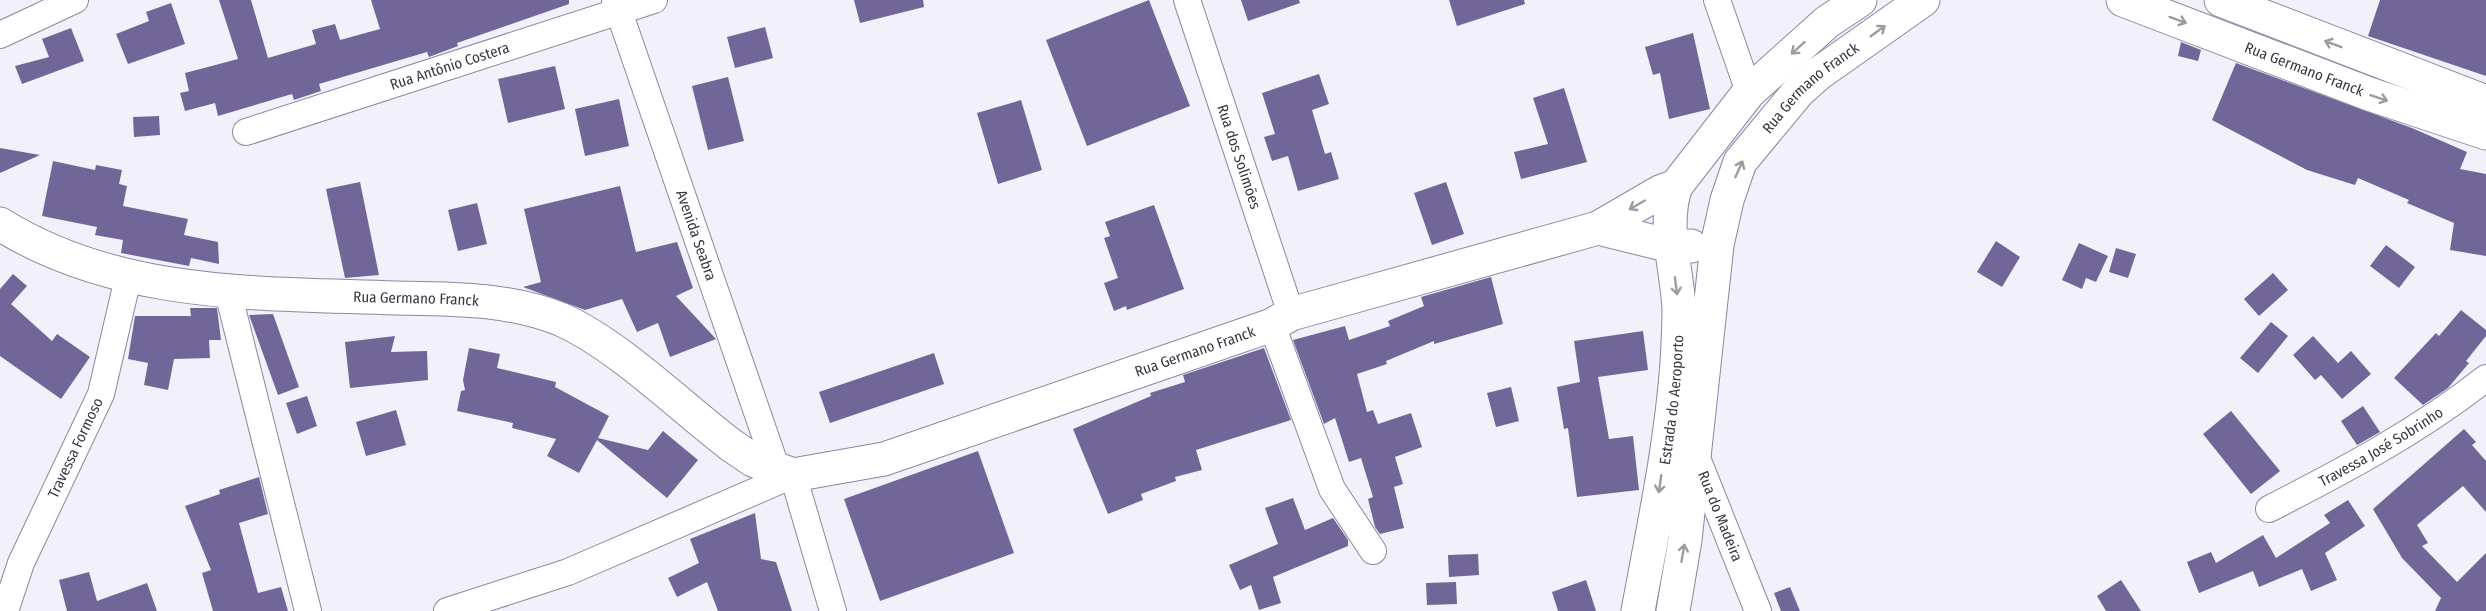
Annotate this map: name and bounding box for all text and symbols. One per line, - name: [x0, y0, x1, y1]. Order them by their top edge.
- one-way arrow: [2168, 16, 2186, 27]
- one-way arrow: [1869, 25, 1885, 37]
- street label: Rua Antônio Costera: [388, 38, 512, 94]
- street label: Rua Germano Franck: [2242, 38, 2366, 100]
- one-way arrow: [2324, 38, 2343, 49]
- street label: Rua Germano Franck: [1759, 39, 1863, 137]
- one-way arrow: [1791, 41, 1806, 55]
- one-way arrow: [2369, 93, 2388, 104]
- street label: Rua dos Solimões: [1213, 102, 1265, 211]
- one-way arrow: [1734, 160, 1745, 178]
- street label: Avenida Seabra: [672, 188, 720, 283]
- one-way arrow: [1629, 200, 1646, 212]
- one-way arrow: [1671, 275, 1682, 295]
- street label: Rua Germano Franck: [353, 288, 480, 310]
- street label: Rua Germano Franck: [1132, 323, 1257, 381]
- street label: Estrada do Aeroporto: [1656, 334, 1687, 466]
- street label: Travessa Formoso: [44, 395, 107, 501]
- street label: Travessa José Sobrinho: [2316, 403, 2447, 490]
- street label: Rua do Madeira: [1694, 468, 1746, 564]
- one-way arrow: [1654, 474, 1665, 494]
- one-way arrow: [1678, 544, 1689, 564]

